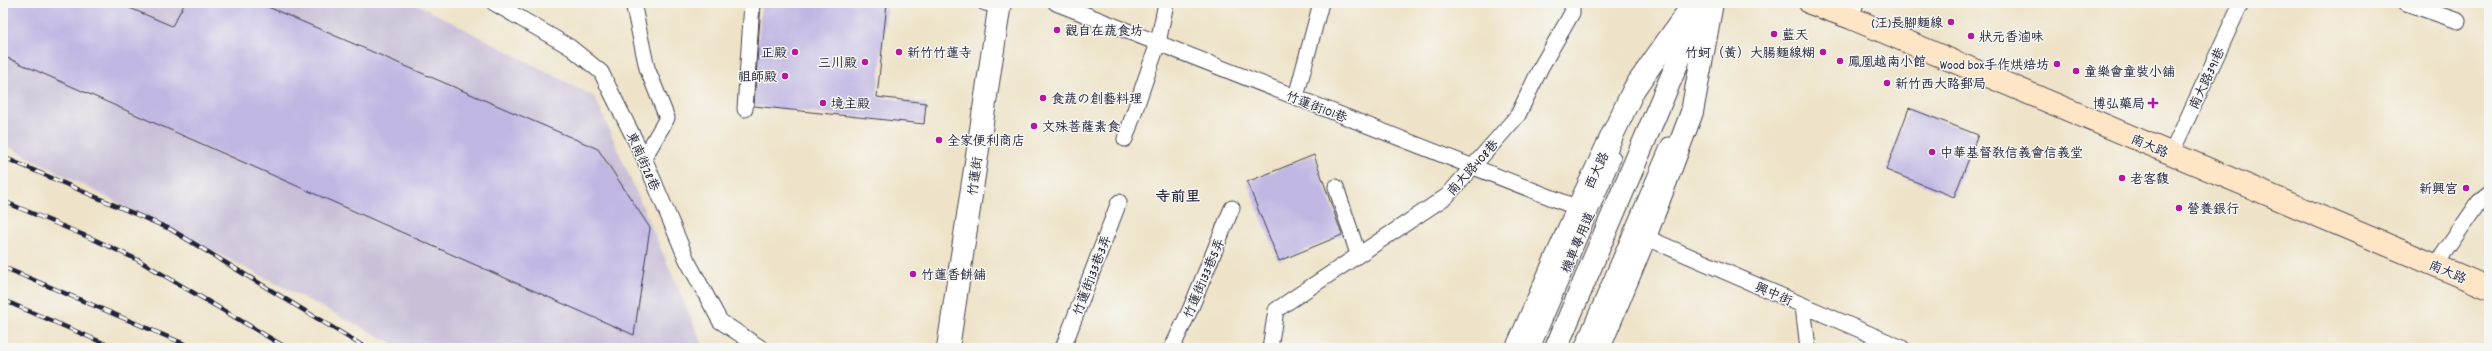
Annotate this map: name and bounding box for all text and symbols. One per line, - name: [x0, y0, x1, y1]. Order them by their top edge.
- place label: (汪)長腳麵線: [1871, 15, 1943, 34]
- marker: (汪)長腳麵線: [1946, 17, 1956, 27]
- place label: 觀自在蔬食坊: [1065, 23, 1143, 42]
- marker: 觀自在蔬食坊: [1052, 25, 1062, 35]
- place label: 藍天: [1782, 27, 1808, 46]
- marker: 藍天: [1769, 29, 1779, 39]
- place label: 狀元香滷味: [1979, 29, 2044, 48]
- marker: 狀元香滷味: [1966, 31, 1976, 41]
- place label: 正殿: [761, 45, 787, 64]
- place label: 新竹竹蓮寺: [907, 45, 972, 64]
- place label: 竹蚵（黃）大腸麵線糊: [1685, 45, 1815, 64]
- street label: 南大路391巷: [2186, 45, 2231, 113]
- marker: 正殿: [790, 47, 800, 57]
- marker: 新竹竹蓮寺: [894, 47, 904, 57]
- marker: 竹蚵（黃）大腸麵線糊: [1818, 47, 1828, 57]
- place label: 鳳凰越南小館: [1848, 54, 1926, 73]
- place label: 三川殿: [818, 55, 857, 74]
- marker: 鳳凰越南小館: [1835, 56, 1845, 66]
- marker: 三川殿: [860, 57, 870, 67]
- place label: Wood box手作烘焙坊: [1940, 57, 2049, 76]
- marker: Wood box手作烘焙坊: [2052, 59, 2062, 69]
- place label: 童樂會童裝小舖: [2084, 64, 2175, 83]
- marker: 童樂會童裝小舖: [2071, 66, 2081, 76]
- place label: 祖師殿: [738, 69, 777, 88]
- marker: 祖師殿: [780, 71, 790, 81]
- place label: 新竹西大路郵局: [1895, 76, 1986, 95]
- marker: 新竹西大路郵局: [1882, 78, 1892, 88]
- street label: 竹蓮街101巷: [1282, 88, 1350, 129]
- place label: 食蔬の創藝料理: [1051, 91, 1142, 110]
- marker: 食蔬の創藝料理: [1038, 93, 1048, 103]
- place label: 境主殿: [831, 96, 870, 115]
- place label: 博弘藥局: [2093, 96, 2145, 115]
- marker: 境主殿: [818, 98, 828, 108]
- marker: 博弘藥局: [2148, 98, 2158, 108]
- place label: 文殊菩薩素食: [1042, 119, 1120, 138]
- marker: 文殊菩薩素食: [1029, 121, 1039, 131]
- street label: 東南街28巷: [620, 129, 663, 195]
- street label: 南大路: [2127, 131, 2171, 164]
- place label: 全家便利商店: [947, 133, 1025, 152]
- marker: 全家便利商店: [934, 135, 944, 145]
- street label: 南大路408巷: [1443, 136, 1504, 201]
- place label: 中華基督教信義會信義堂: [1940, 145, 2083, 164]
- marker: 中華基督教信義會信義堂: [1927, 147, 1937, 157]
- street label: 西大路: [1581, 149, 1615, 193]
- street label: 竹蓮街: [964, 156, 989, 197]
- place label: 老客馥: [2130, 171, 2169, 190]
- marker: 老客馥: [2117, 173, 2127, 183]
- place label: 新興宮: [2419, 181, 2458, 200]
- marker: 新興宮: [2461, 183, 2471, 193]
- district label: 寺前里: [1155, 187, 1201, 209]
- place label: 營養銀行: [2187, 201, 2239, 220]
- marker: 營養銀行: [2174, 203, 2184, 213]
- street label: 機車專用道: [1558, 209, 1601, 277]
- street label: 竹蓮街133巷3弄: [1069, 233, 1117, 319]
- street label: 竹蓮街133巷5弄: [1180, 236, 1231, 322]
- street label: 南大路: [2425, 257, 2469, 290]
- place label: 竹蓮香餅舖: [921, 267, 986, 286]
- marker: 竹蓮香餅舖: [908, 269, 918, 279]
- street label: 興中街: [1751, 279, 1795, 312]

